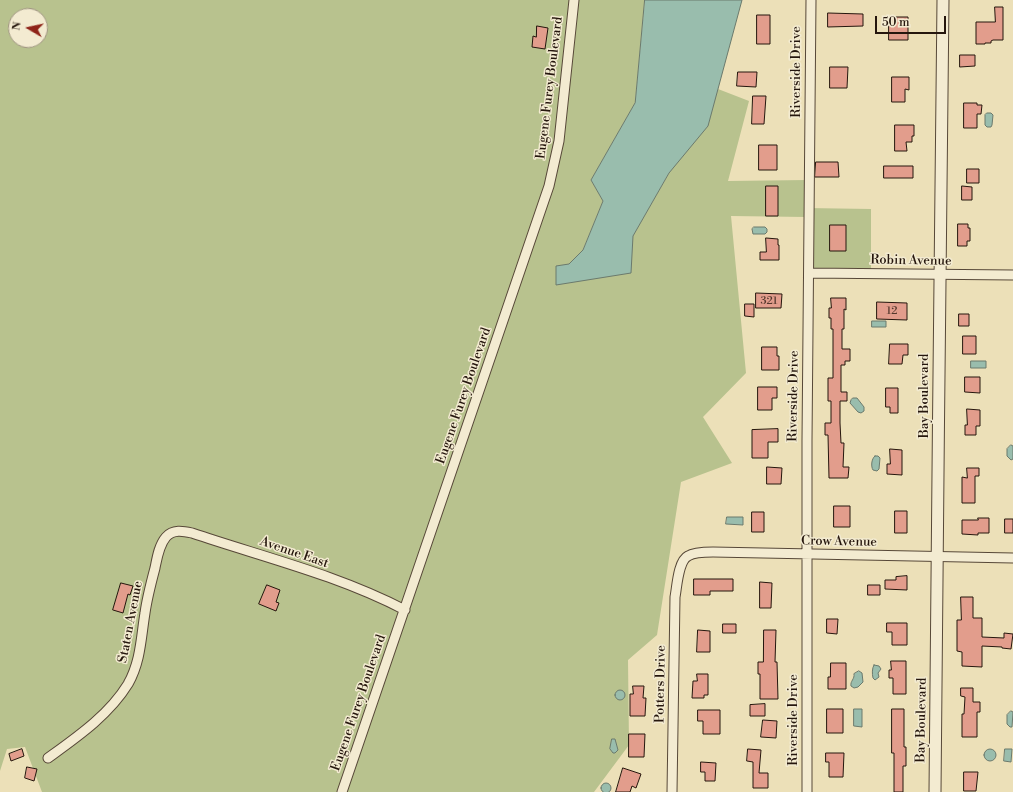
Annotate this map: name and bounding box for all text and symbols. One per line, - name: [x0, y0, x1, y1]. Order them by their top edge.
- north arrow: [8, 8, 48, 48]
- scale bar: [877, 8, 948, 34]
- text: 50 m: [882, 15, 910, 30]
- street label: Eugene Furey Boulevard: [534, 16, 566, 160]
- text: N: [10, 21, 25, 32]
- street label: Riverside Drive: [789, 26, 805, 118]
- street label: Robin Avenue: [870, 252, 952, 270]
- house number: 321: [760, 294, 778, 308]
- house number: 12: [886, 304, 898, 318]
- street label: Eugene Furey Boulevard: [433, 326, 495, 466]
- street label: Riverside Drive: [785, 350, 803, 442]
- street label: Bay Boulevard: [917, 354, 933, 438]
- street label: Avenue East: [258, 534, 330, 572]
- street label: Crow Avenue: [801, 534, 877, 550]
- street label: Staten Avenue: [115, 580, 147, 664]
- street label: Eugene Furey Boulevard: [328, 633, 390, 773]
- street label: Potters Drive: [653, 645, 669, 723]
- street label: Riverside Drive: [786, 674, 802, 766]
- street label: Bay Boulevard: [913, 678, 931, 762]

